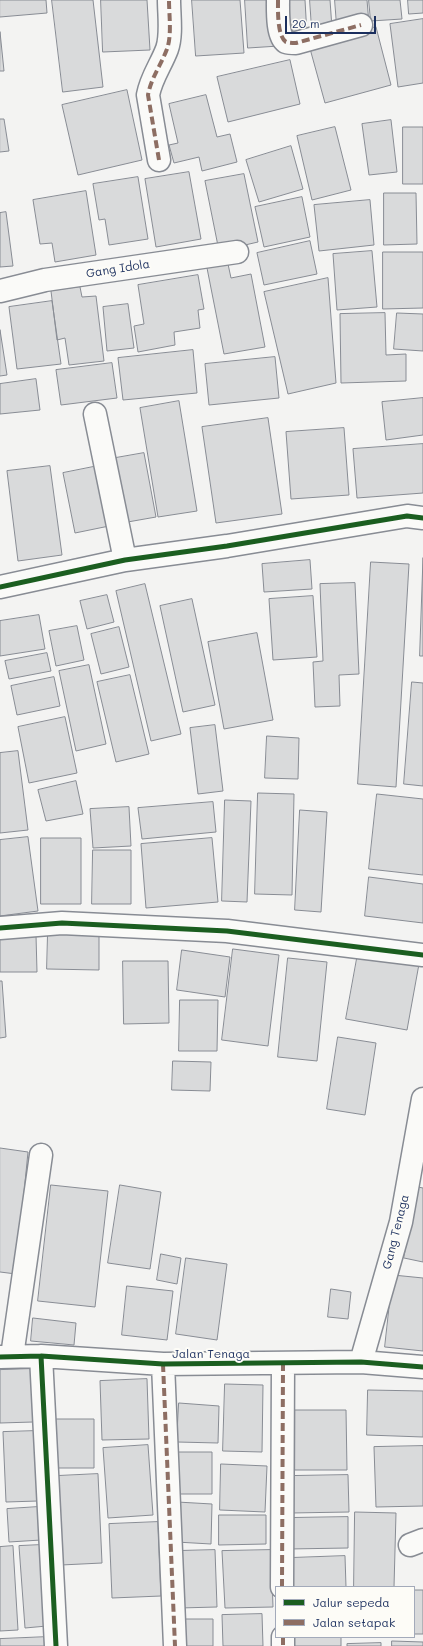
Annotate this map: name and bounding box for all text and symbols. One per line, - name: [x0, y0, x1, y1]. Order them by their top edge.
- scale bar: [287, 8, 378, 34]
- text: 20 m: [292, 15, 320, 31]
- street label: Gang Idola: [85, 257, 151, 281]
- street label: Gang Tenaga: [380, 1193, 412, 1271]
- street label: Jalan Tenaga: [172, 1347, 250, 1361]
- legend: [275, 1586, 415, 1638]
- text: Jalur sepeda: [313, 1594, 390, 1610]
- text: Jalan setapak: [313, 1614, 395, 1630]

